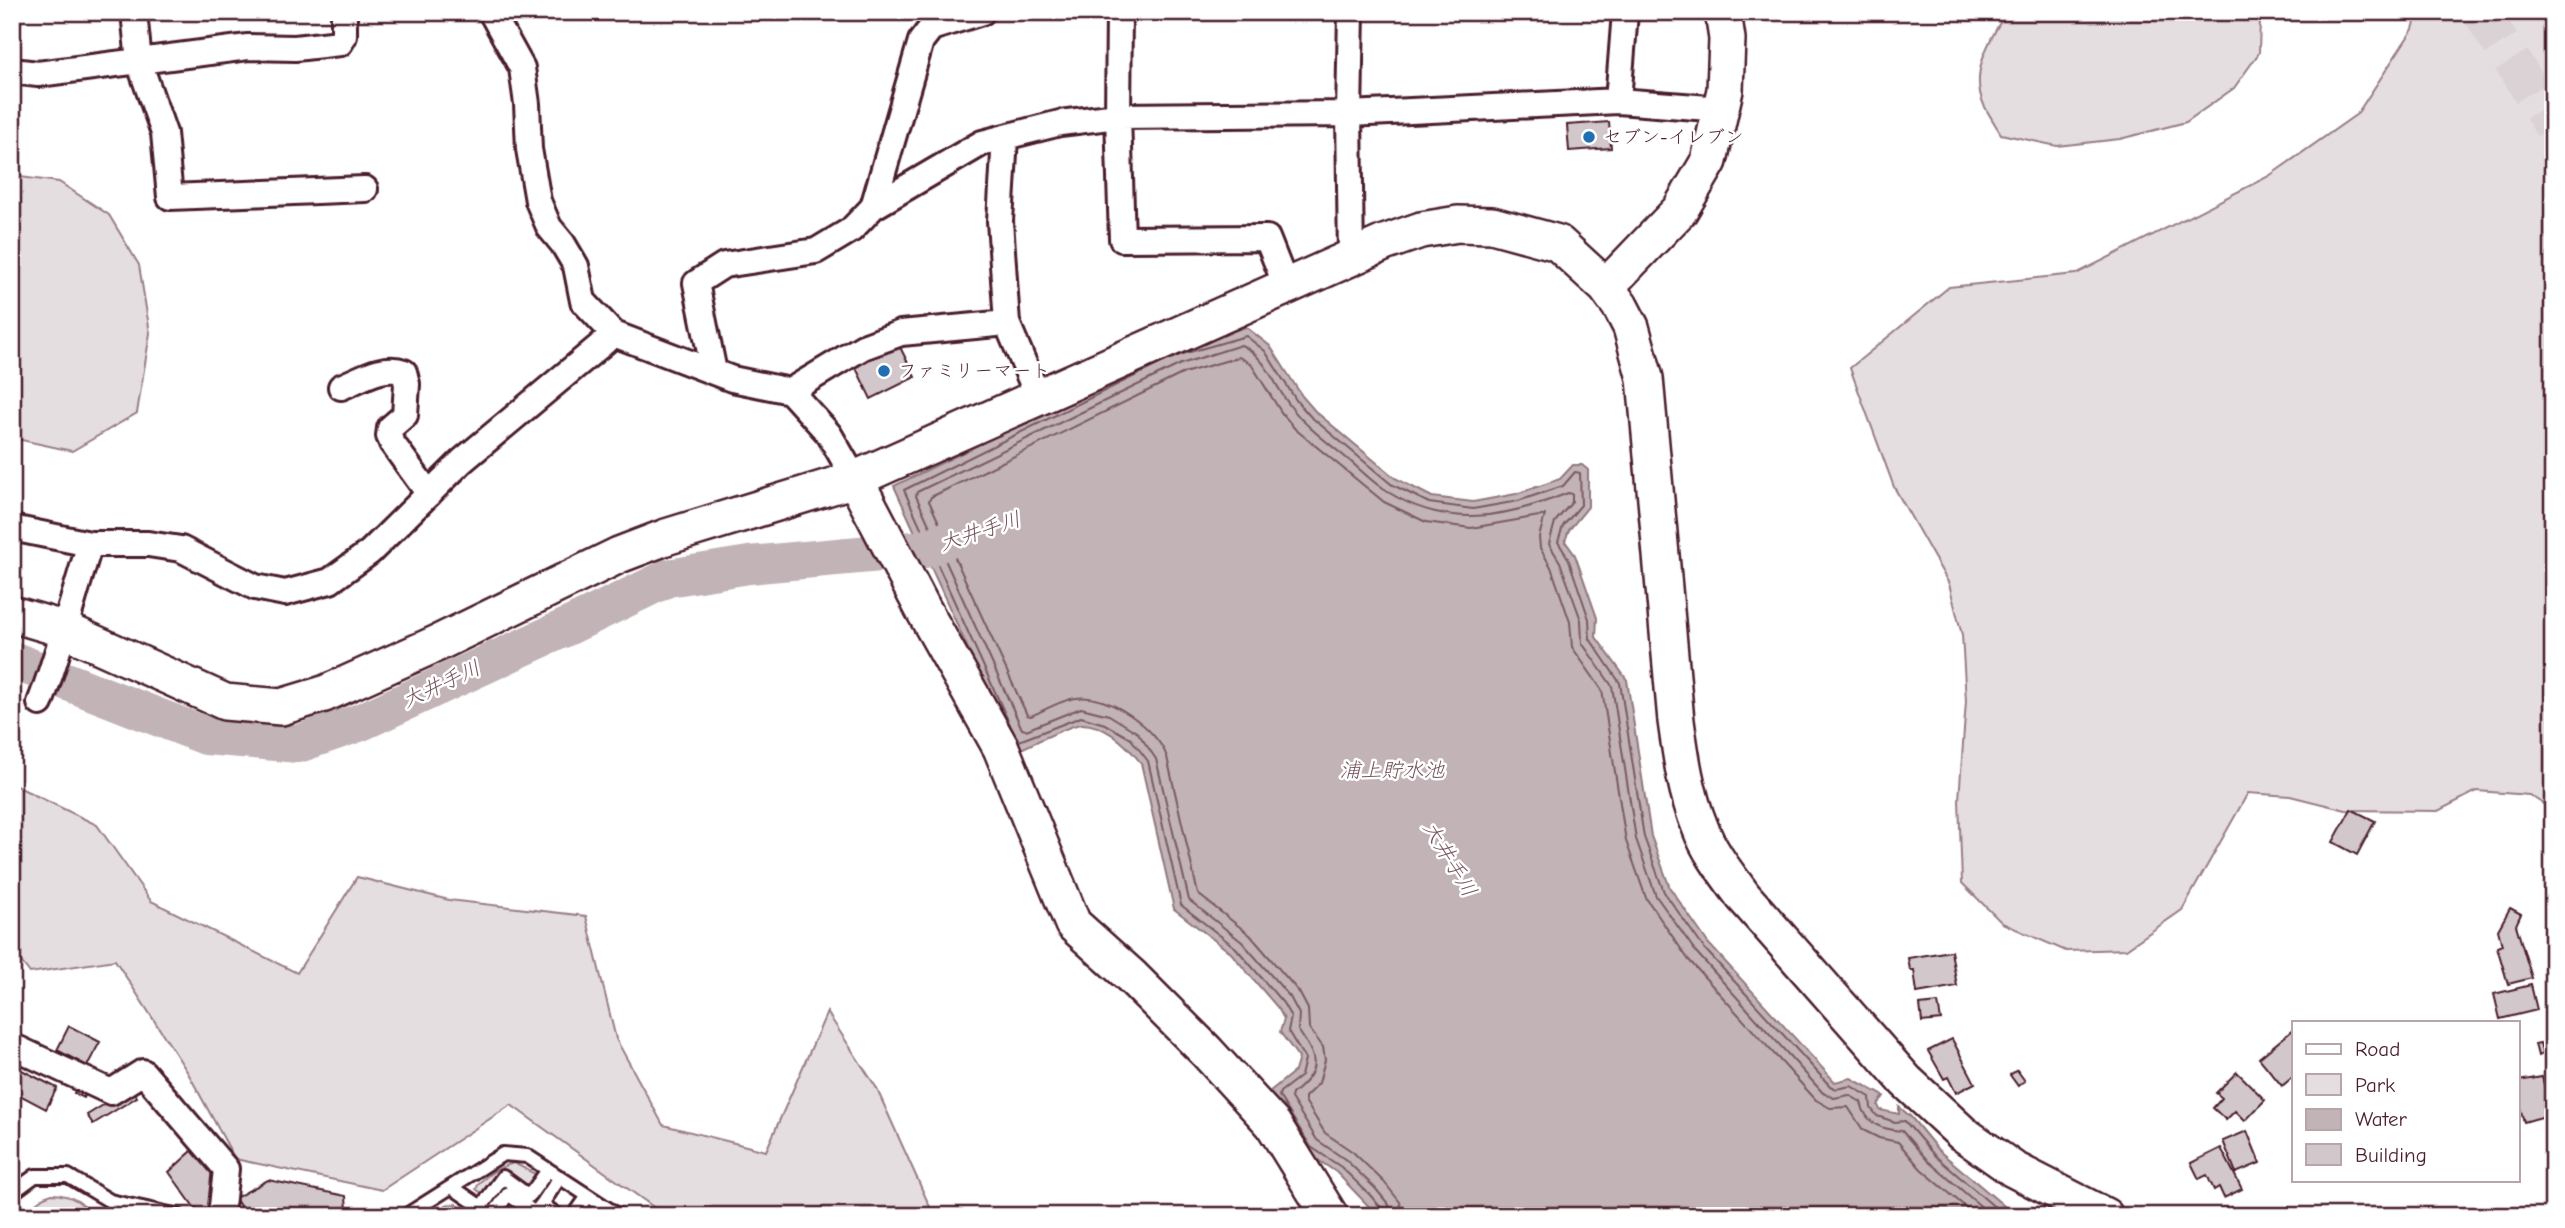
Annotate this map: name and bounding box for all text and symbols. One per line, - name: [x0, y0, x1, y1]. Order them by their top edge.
- place label: セブン-イレブン: [1603, 126, 1744, 148]
- marker: セブン-イレブン: [1581, 129, 1597, 145]
- place label: ファミリーマート: [898, 360, 1050, 382]
- marker: ファミリーマート: [876, 363, 892, 379]
- water label: 大井手川: [936, 507, 1024, 555]
- water label: 大井手川: [398, 655, 484, 713]
- water label: 浦上貯水池: [1340, 758, 1445, 782]
- water label: 大井手川: [1418, 817, 1482, 901]
- legend: [2292, 1021, 2520, 1182]
- text: Road: [2355, 1037, 2400, 1061]
- text: Park: [2355, 1073, 2395, 1097]
- text: Water: [2355, 1107, 2408, 1131]
- text: Building: [2355, 1143, 2427, 1167]

